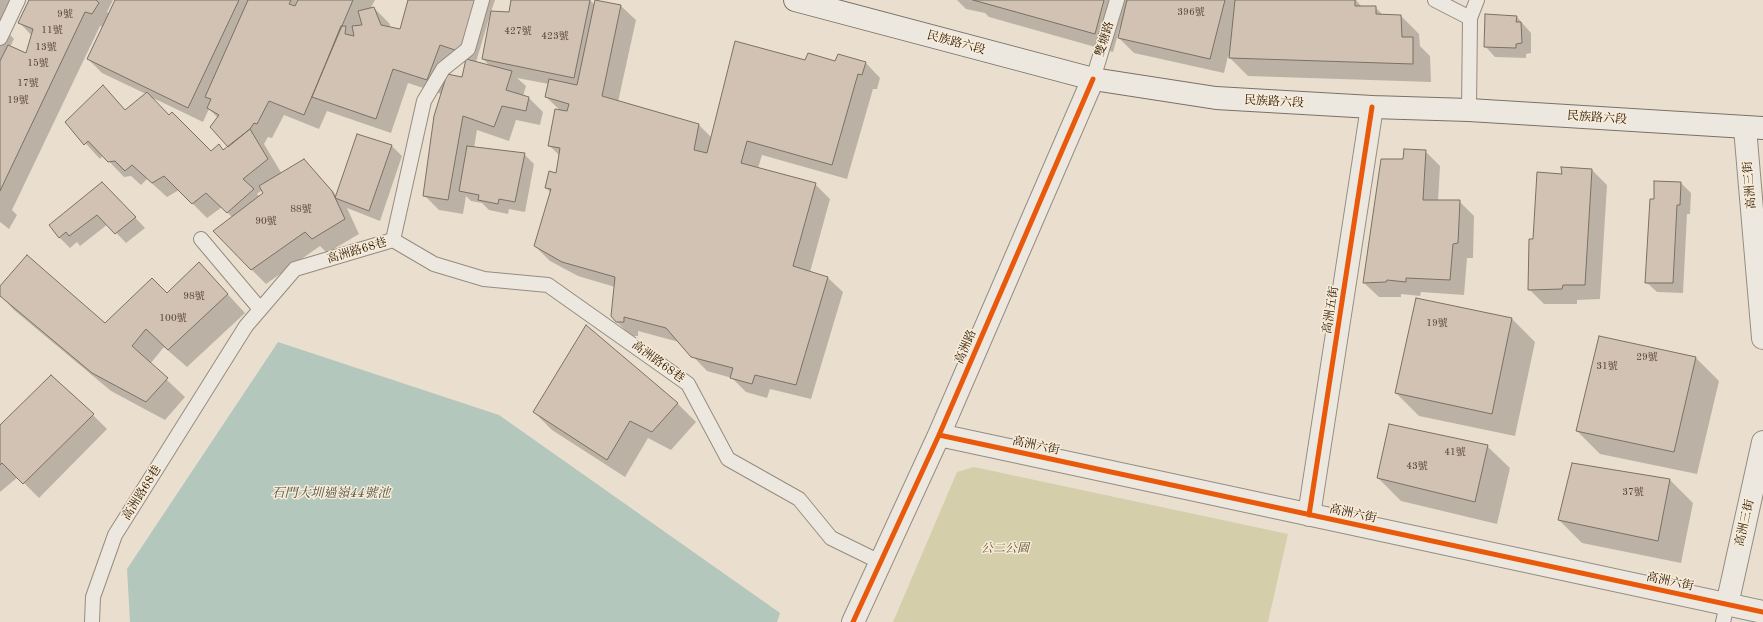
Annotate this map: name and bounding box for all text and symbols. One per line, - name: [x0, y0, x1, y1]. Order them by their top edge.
- house number: 396號: [1177, 6, 1205, 18]
- house number: 9號: [57, 8, 73, 20]
- street label: 雙塘路: [1093, 20, 1117, 58]
- house number: 11號: [41, 24, 63, 36]
- house number: 427號: [504, 25, 532, 37]
- street label: 民族路六段: [925, 28, 987, 58]
- house number: 423號: [541, 30, 569, 42]
- house number: 13號: [35, 41, 57, 53]
- house number: 15號: [27, 57, 49, 69]
- house number: 17號: [17, 77, 39, 89]
- street label: 民族路六段: [1244, 93, 1304, 111]
- house number: 19號: [7, 94, 29, 106]
- street label: 民族路六段: [1567, 109, 1627, 127]
- street label: 高洲三街: [1741, 160, 1759, 210]
- house number: 88號: [290, 203, 312, 215]
- house number: 90號: [255, 215, 277, 227]
- street label: 高洲路68巷: [325, 235, 389, 267]
- street label: 高洲五街: [1320, 285, 1342, 335]
- house number: 98號: [183, 290, 205, 302]
- house number: 100號: [159, 312, 187, 324]
- house number: 19號: [1426, 317, 1448, 329]
- street label: 高洲路: [952, 328, 980, 366]
- street label: 高洲路68巷: [629, 338, 687, 386]
- house number: 29號: [1636, 351, 1658, 363]
- house number: 31號: [1596, 360, 1618, 372]
- street label: 高洲六街: [1011, 434, 1061, 458]
- house number: 41號: [1444, 446, 1466, 458]
- house number: 43號: [1406, 460, 1428, 472]
- street label: 高洲路68巷: [119, 463, 165, 523]
- water label: 石門大圳過嶺44號池: [271, 486, 391, 502]
- house number: 37號: [1622, 486, 1644, 498]
- street label: 高洲三街: [1733, 498, 1757, 548]
- street label: 高洲六街: [1328, 502, 1378, 526]
- park label: 公二公園: [981, 542, 1029, 556]
- street label: 高洲六街: [1645, 570, 1695, 594]

